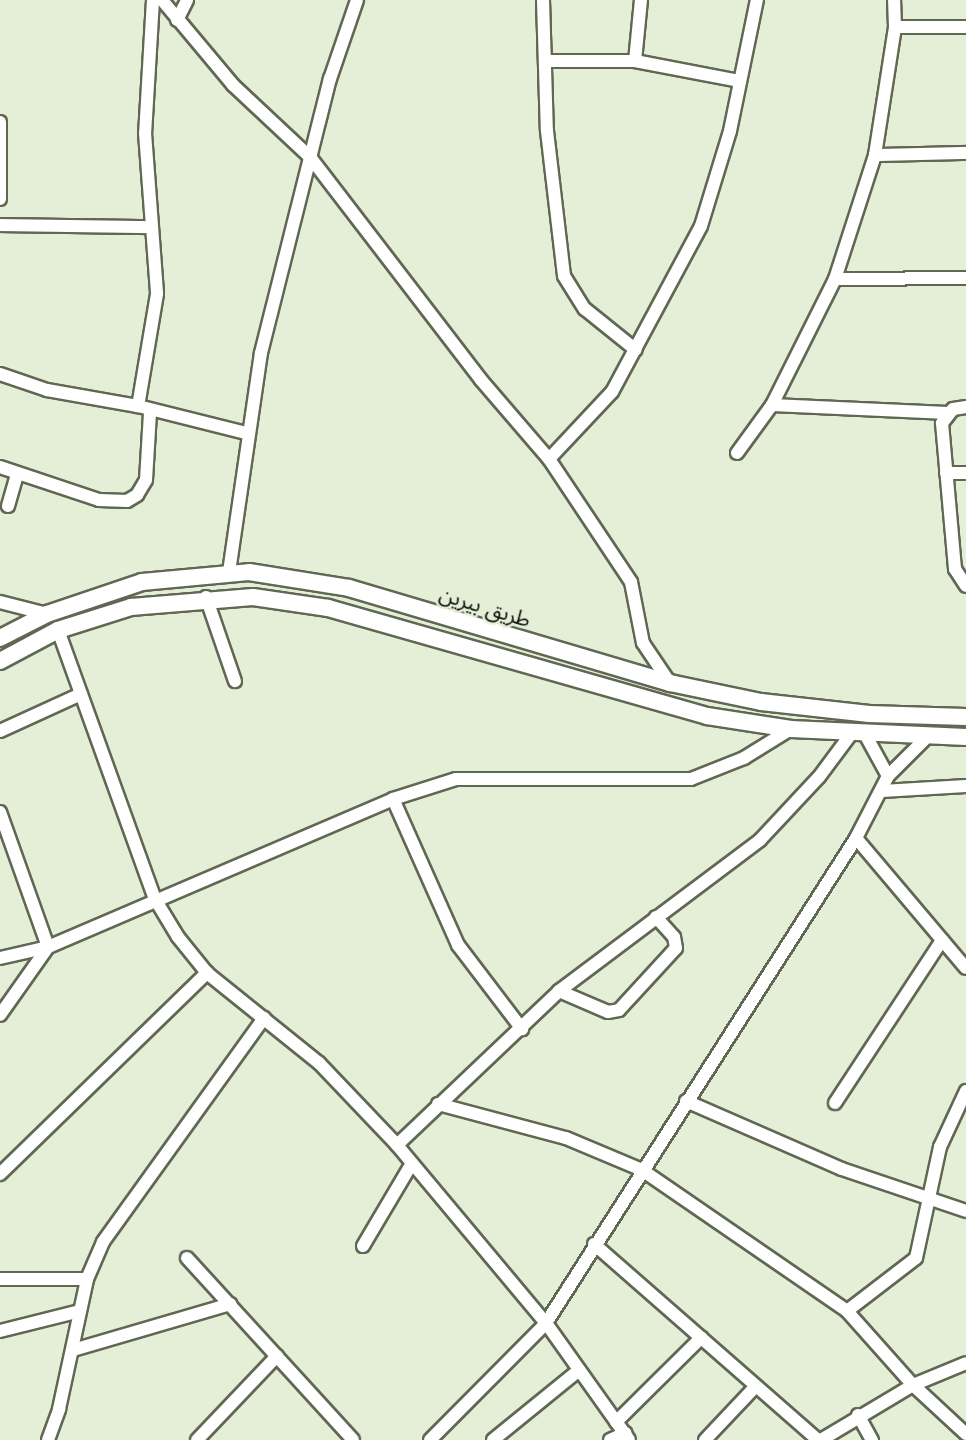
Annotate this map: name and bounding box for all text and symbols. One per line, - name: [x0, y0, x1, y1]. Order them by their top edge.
- street label: طريق بيرين: [436, 581, 534, 633]

